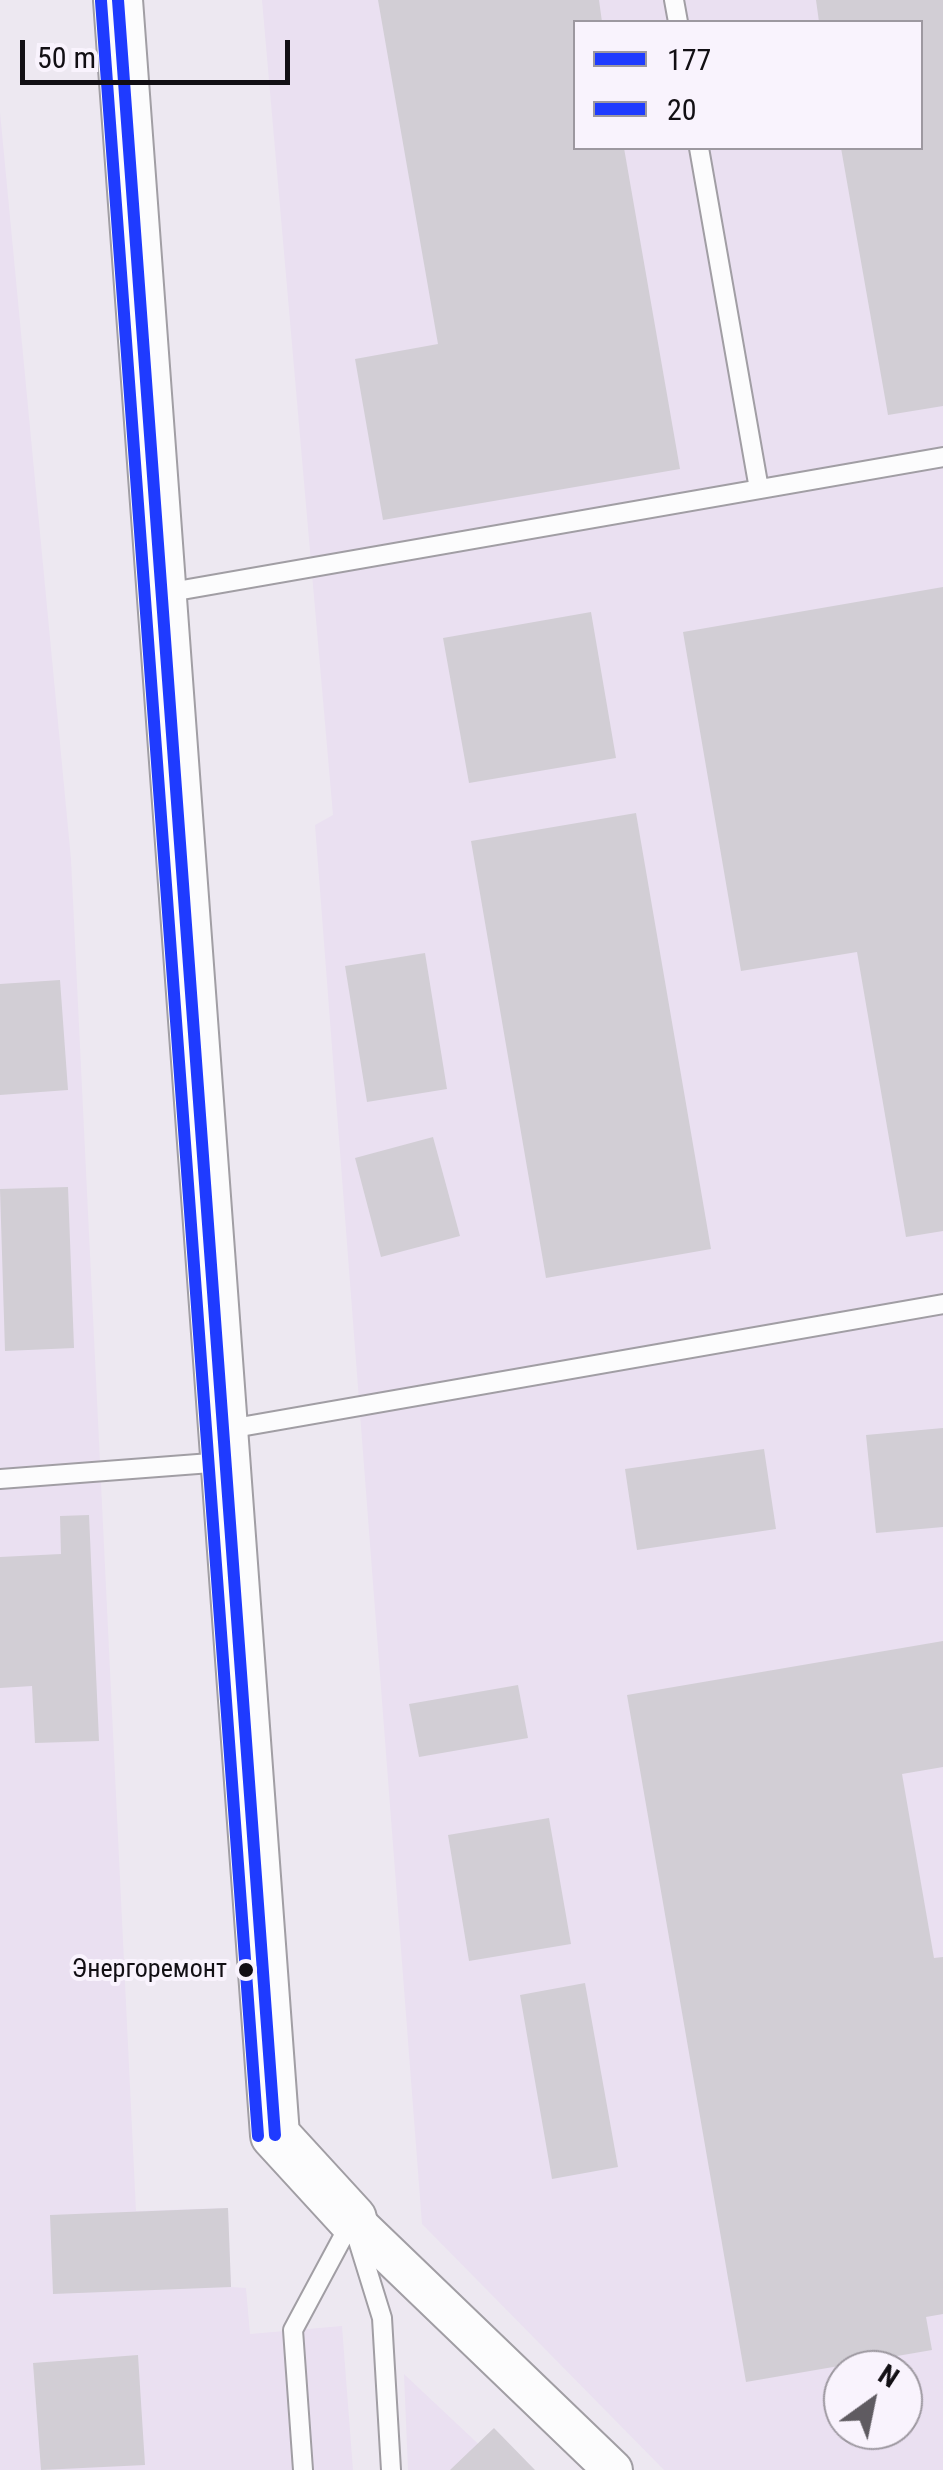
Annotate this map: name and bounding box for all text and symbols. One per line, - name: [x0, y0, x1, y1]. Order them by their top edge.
- scale bar: [25, 20, 295, 82]
- legend: [573, 20, 923, 150]
- text: 50 m: [37, 40, 96, 75]
- text: 177: [667, 42, 711, 77]
- text: 20: [667, 92, 697, 127]
- place label: Энергоремонт: [72, 1954, 227, 1986]
- marker: Энергоремонт: [236, 1960, 256, 1980]
- north arrow: [823, 2350, 923, 2450]
- text: N: [872, 2358, 905, 2395]

